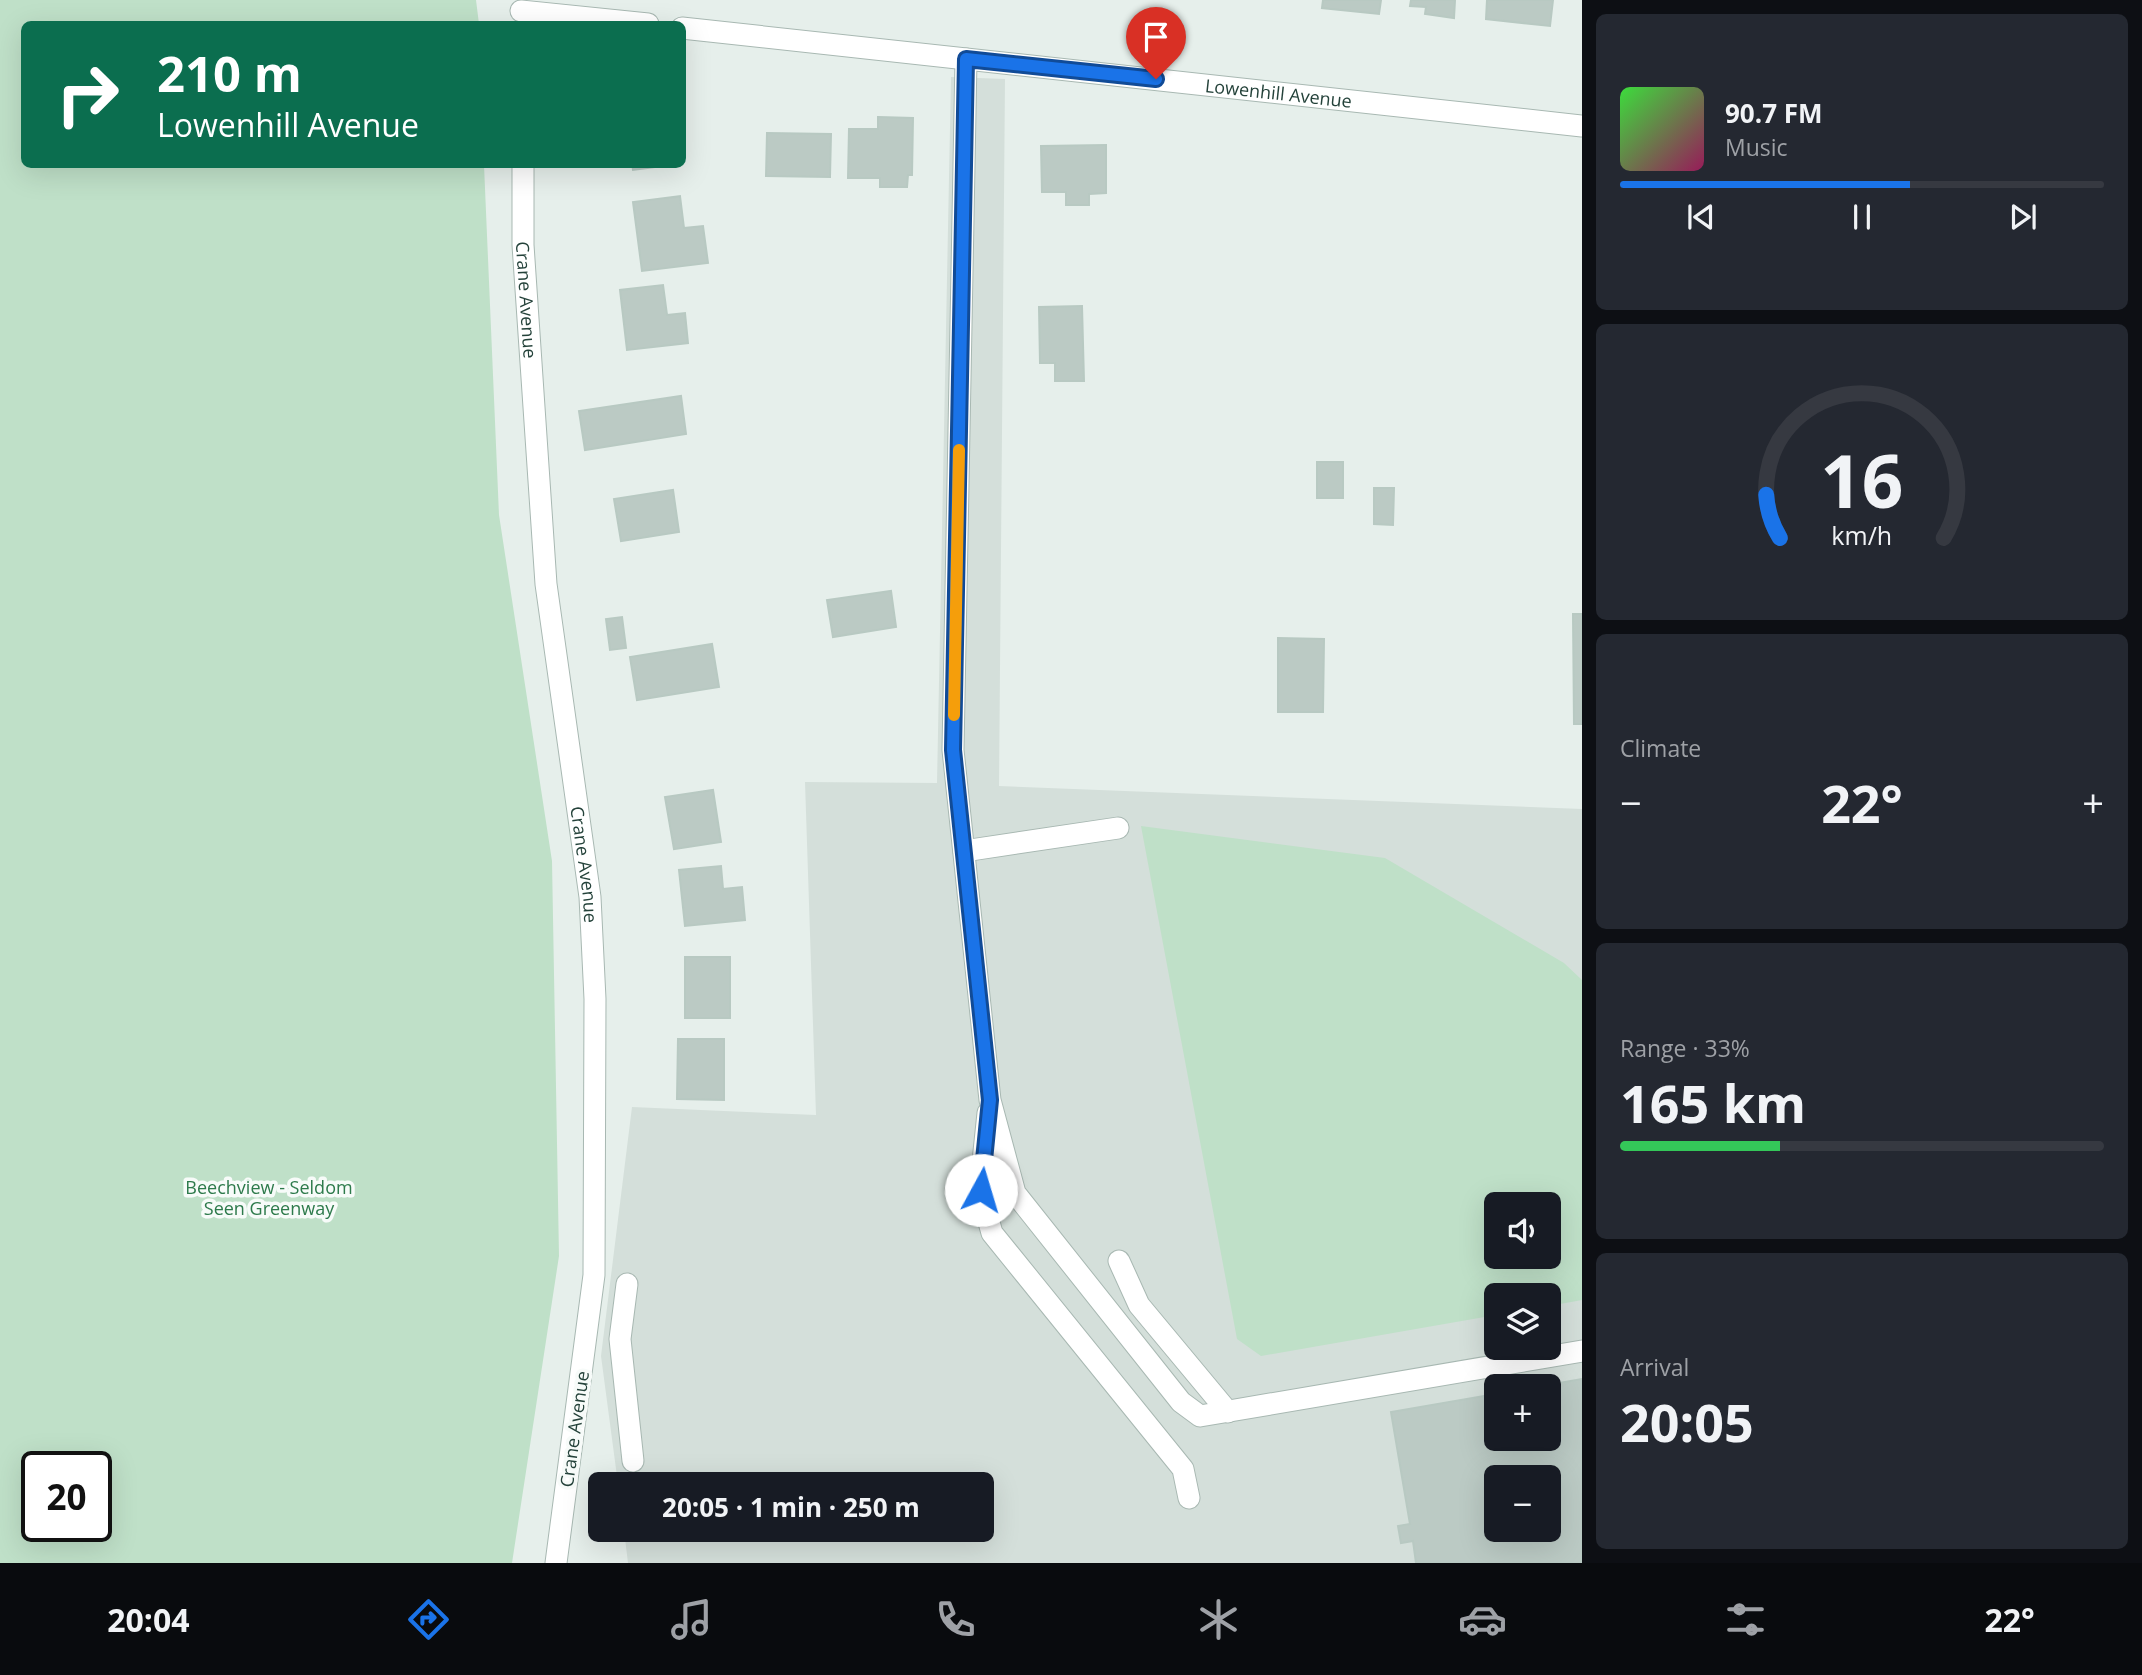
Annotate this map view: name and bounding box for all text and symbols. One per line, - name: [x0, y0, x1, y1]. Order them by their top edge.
- pin: [1126, 7, 1186, 79]
- icon: arrive: [1137, 18, 1175, 56]
- text: 210 m: [157, 40, 302, 106]
- icon: right: [42, 49, 133, 140]
- street label: Lowenhill Avenue: [1204, 73, 1353, 113]
- text: 90.7 FM: [1725, 95, 1823, 131]
- text: Lowenhill Avenue: [157, 103, 419, 146]
- text: Music: [1725, 131, 1788, 163]
- icon: previous: [1682, 198, 1720, 236]
- icon: pause: [1843, 198, 1881, 236]
- icon: next: [2004, 198, 2042, 236]
- street label: Crane Avenue: [511, 241, 543, 359]
- text: 16: [1820, 430, 1904, 529]
- text: km/h: [1832, 517, 1892, 551]
- text: Climate: [1620, 732, 1701, 764]
- text: 22°: [1821, 767, 1903, 838]
- text: −: [1620, 776, 1642, 828]
- text: +: [2082, 776, 2104, 828]
- street label: Crane Avenue: [565, 805, 603, 923]
- text: Range · 33%: [1620, 1032, 1750, 1064]
- text: 165 km: [1620, 1067, 1806, 1138]
- position arrow: [944, 1153, 1018, 1227]
- park label: Beechview - Seldom Seen Greenway: [185, 1175, 353, 1220]
- map controls: [1484, 1192, 1561, 1542]
- button: sound: [1484, 1192, 1561, 1269]
- button: layers: [1484, 1283, 1561, 1360]
- text: Arrival: [1620, 1351, 1689, 1383]
- street label: Crane Avenue: [554, 1369, 594, 1489]
- button: +: [1484, 1374, 1561, 1451]
- text: 20:05: [1620, 1386, 1754, 1457]
- speed limit sign: 20: [21, 1451, 112, 1542]
- button: −: [1484, 1465, 1561, 1542]
- text: 20:05 · 1 min · 250 m: [662, 1489, 920, 1525]
- icon: directions: [404, 1595, 453, 1644]
- icon: music: [667, 1595, 716, 1644]
- icon: phone: [931, 1595, 980, 1644]
- icon: climate: [1194, 1595, 1243, 1644]
- icon: car: [1458, 1595, 1507, 1644]
- icon: filters: [1721, 1595, 1770, 1644]
- text: 20:04: [107, 1598, 190, 1641]
- text: 22°: [1984, 1598, 2035, 1641]

